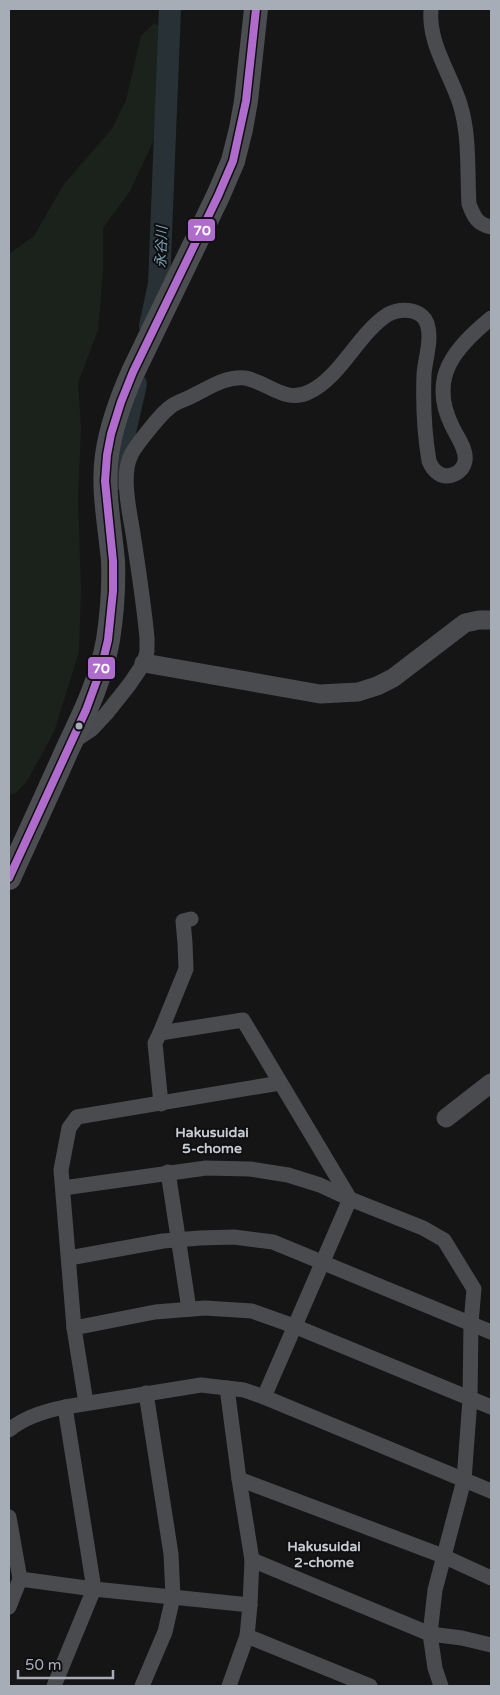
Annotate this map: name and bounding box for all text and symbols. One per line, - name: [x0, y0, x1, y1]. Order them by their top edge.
- line badge: 70: [187, 218, 216, 242]
- text: 70: [193, 222, 211, 239]
- water label: 永谷川: [152, 224, 171, 268]
- line badge: 70: [87, 656, 116, 680]
- text: 70: [92, 660, 110, 677]
- unlabelled marker: [74, 721, 84, 731]
- district label: Hakusuidai 5-chome: [175, 1124, 249, 1157]
- district label: Hakusuidai 2-chome: [287, 1538, 361, 1571]
- scale bar: [18, 1648, 112, 1680]
- text: 50 m: [25, 1656, 62, 1674]

